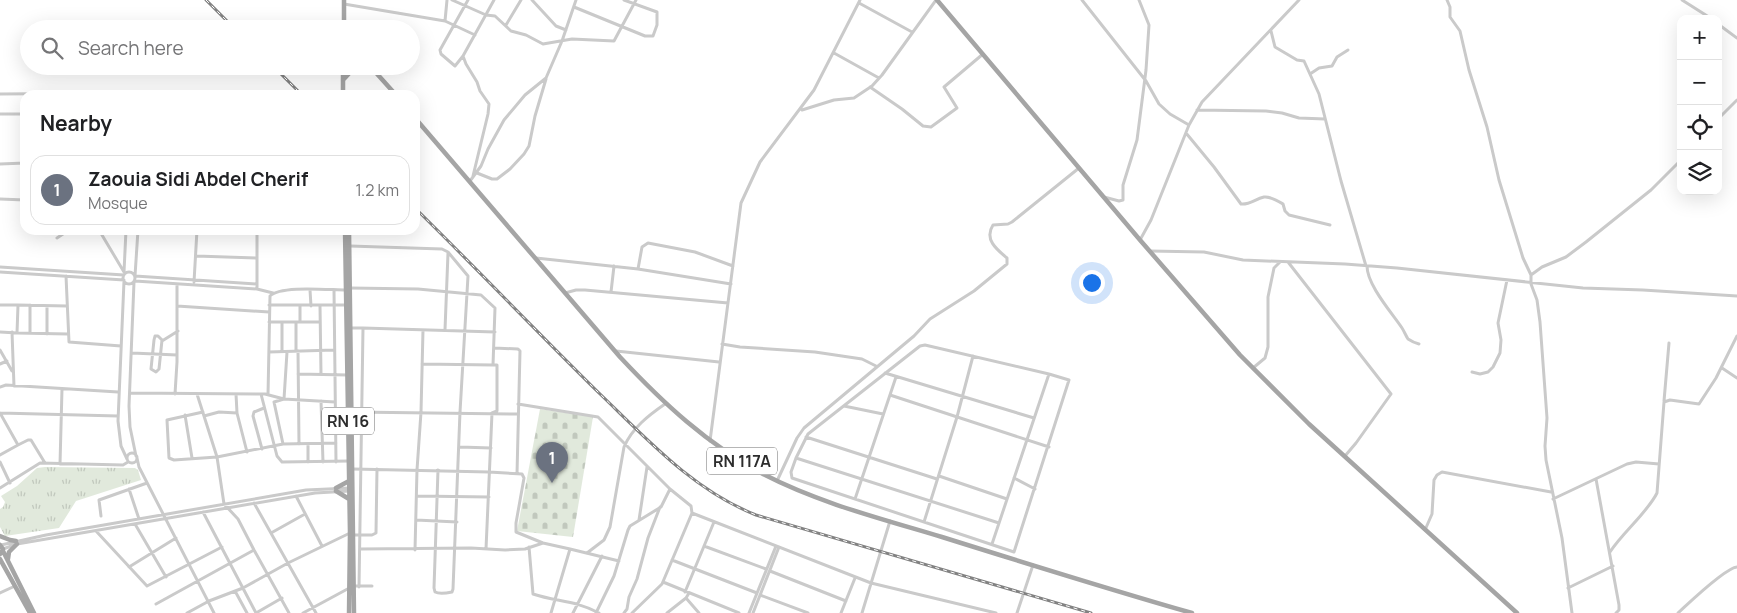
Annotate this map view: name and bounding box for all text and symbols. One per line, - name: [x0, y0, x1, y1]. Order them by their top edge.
- map controls: [1677, 15, 1722, 195]
- button: +: [1677, 15, 1722, 60]
- search box: [20, 20, 420, 75]
- icon: search: [38, 34, 66, 62]
- text: Search here: [78, 35, 184, 61]
- button: −: [1677, 60, 1722, 105]
- button: locate: [1677, 105, 1722, 150]
- text: Nearby: [40, 109, 112, 137]
- button: layers: [1677, 150, 1722, 195]
- text: Zaouia Sidi Abdel Cherif: [88, 166, 308, 192]
- text: 1: [53, 179, 61, 201]
- text: 1.2 km: [356, 179, 399, 201]
- text: Mosque: [88, 192, 148, 214]
- your location: [1079, 270, 1105, 296]
- road number: RN 16: [322, 408, 374, 434]
- pin: 1: [536, 442, 568, 483]
- road number: RN 117A: [707, 448, 777, 474]

